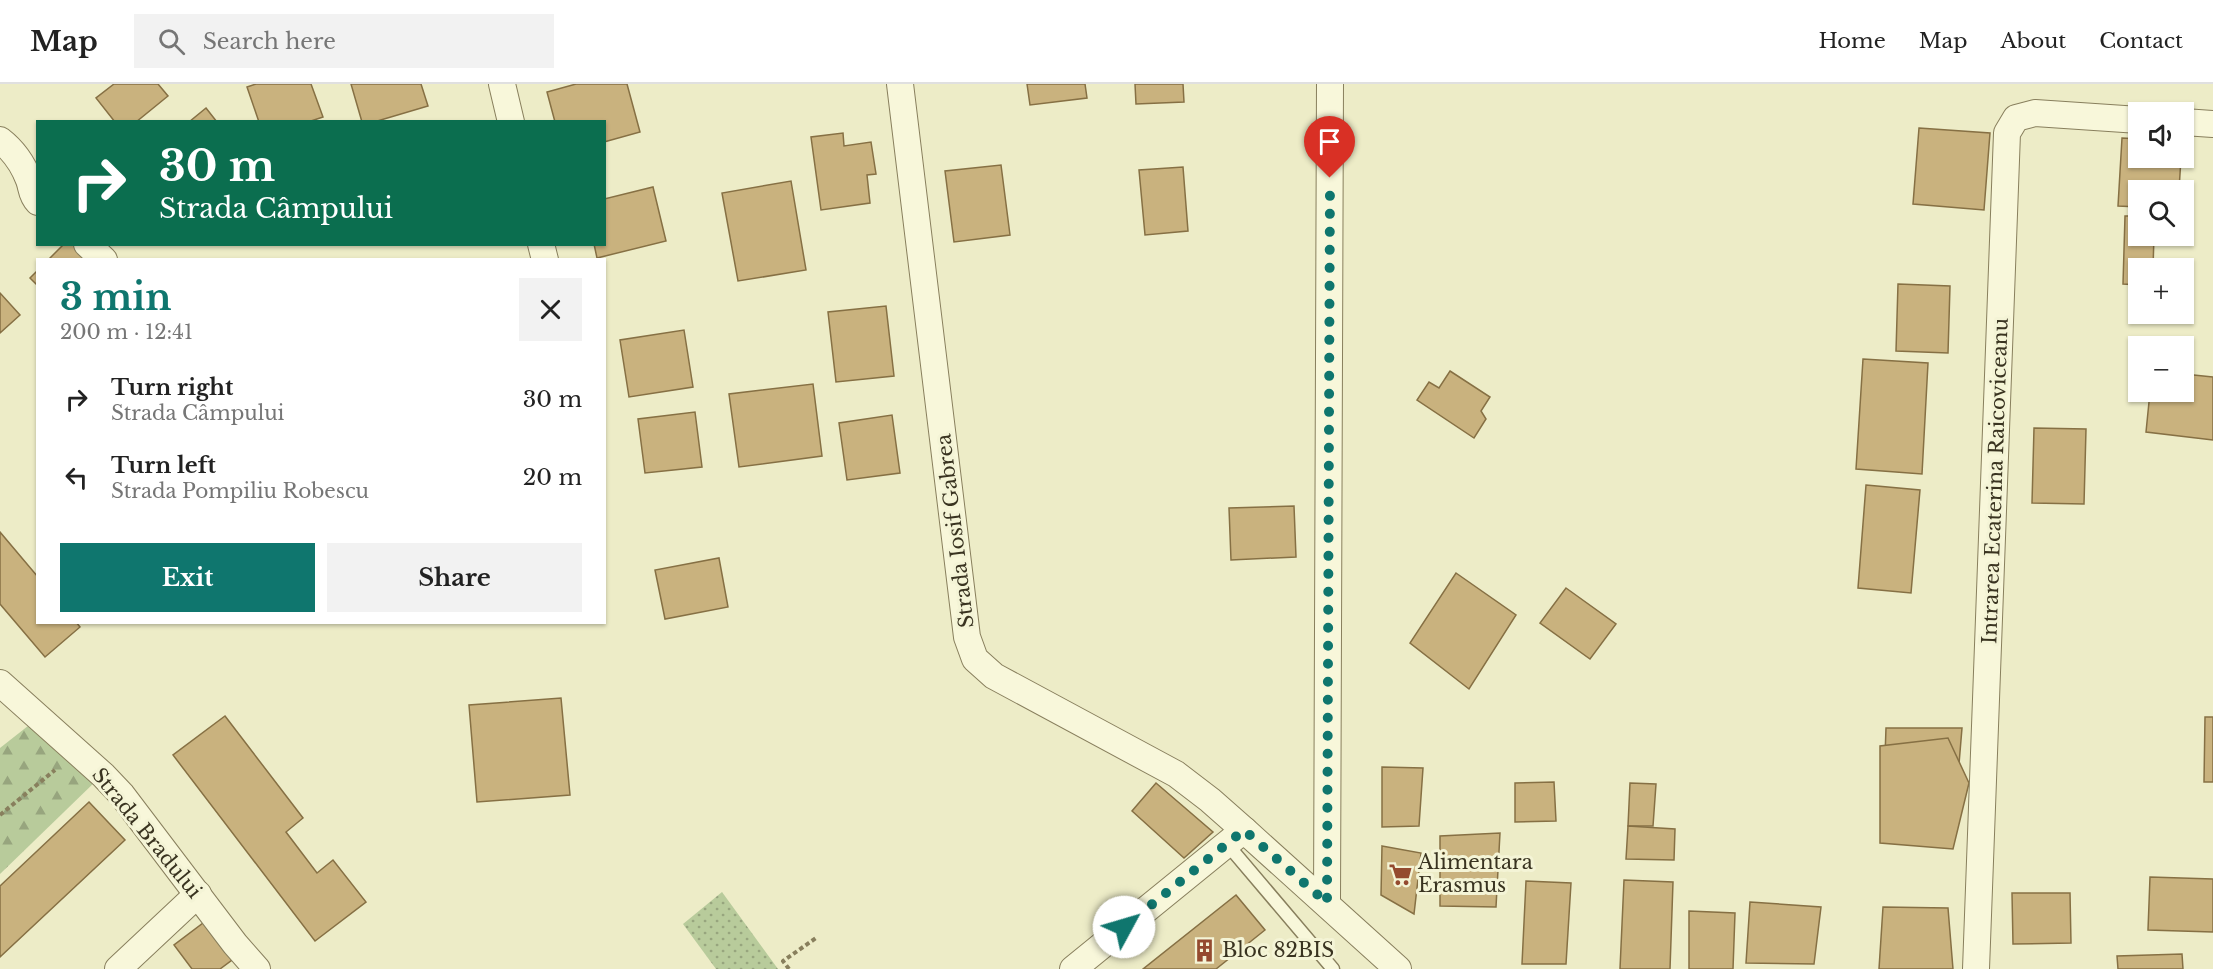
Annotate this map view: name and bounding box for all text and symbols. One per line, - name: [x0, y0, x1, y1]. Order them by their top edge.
- search box: [134, 14, 554, 68]
- text: Map: [30, 24, 98, 59]
- icon: search: [155, 25, 188, 58]
- text: Search here: [203, 28, 336, 55]
- text: Home: [1819, 28, 1886, 54]
- text: Map: [1919, 28, 1967, 54]
- text: About: [2000, 28, 2066, 54]
- text: Contact: [2099, 28, 2183, 54]
- map controls: [2128, 102, 2194, 402]
- button: sound: [2128, 102, 2194, 168]
- pin: [1304, 116, 1355, 178]
- icon: arrive: [1313, 125, 1346, 158]
- text: 30 m: [159, 140, 275, 192]
- icon: right: [60, 144, 138, 222]
- button: search: [2128, 180, 2194, 246]
- text: Strada Câmpului: [159, 192, 393, 225]
- button: +: [2128, 258, 2194, 324]
- text: 3 min: [60, 275, 172, 320]
- button: close: [519, 278, 582, 341]
- street label: Intrarea Ecaterina Raicoviceanu: [1977, 318, 2013, 644]
- text: 200 m · 12:41: [60, 320, 193, 344]
- button: −: [2128, 336, 2194, 402]
- text: Turn right: [111, 374, 233, 401]
- icon: right: [60, 383, 93, 416]
- text: 30 m: [523, 386, 582, 413]
- text: Strada Câmpului: [111, 401, 284, 425]
- street label: Strada Iosif Gabrea: [931, 432, 979, 629]
- text: Turn left: [111, 452, 216, 479]
- icon: left: [60, 461, 93, 494]
- text: 20 m: [523, 464, 582, 491]
- text: Strada Pompiliu Robescu: [111, 479, 369, 503]
- button: Exit: [60, 543, 315, 612]
- button: Share: [327, 543, 582, 612]
- street label: Strada Bradului: [87, 763, 207, 903]
- place label: Alimentara Erasmus: [1417, 850, 1534, 897]
- supermarket icon: Alimentara Erasmus: [1387, 861, 1413, 887]
- position arrow: [1092, 895, 1156, 959]
- building icon: Bloc 82BIS: [1191, 937, 1217, 963]
- place label: Bloc 82BIS: [1222, 938, 1334, 962]

